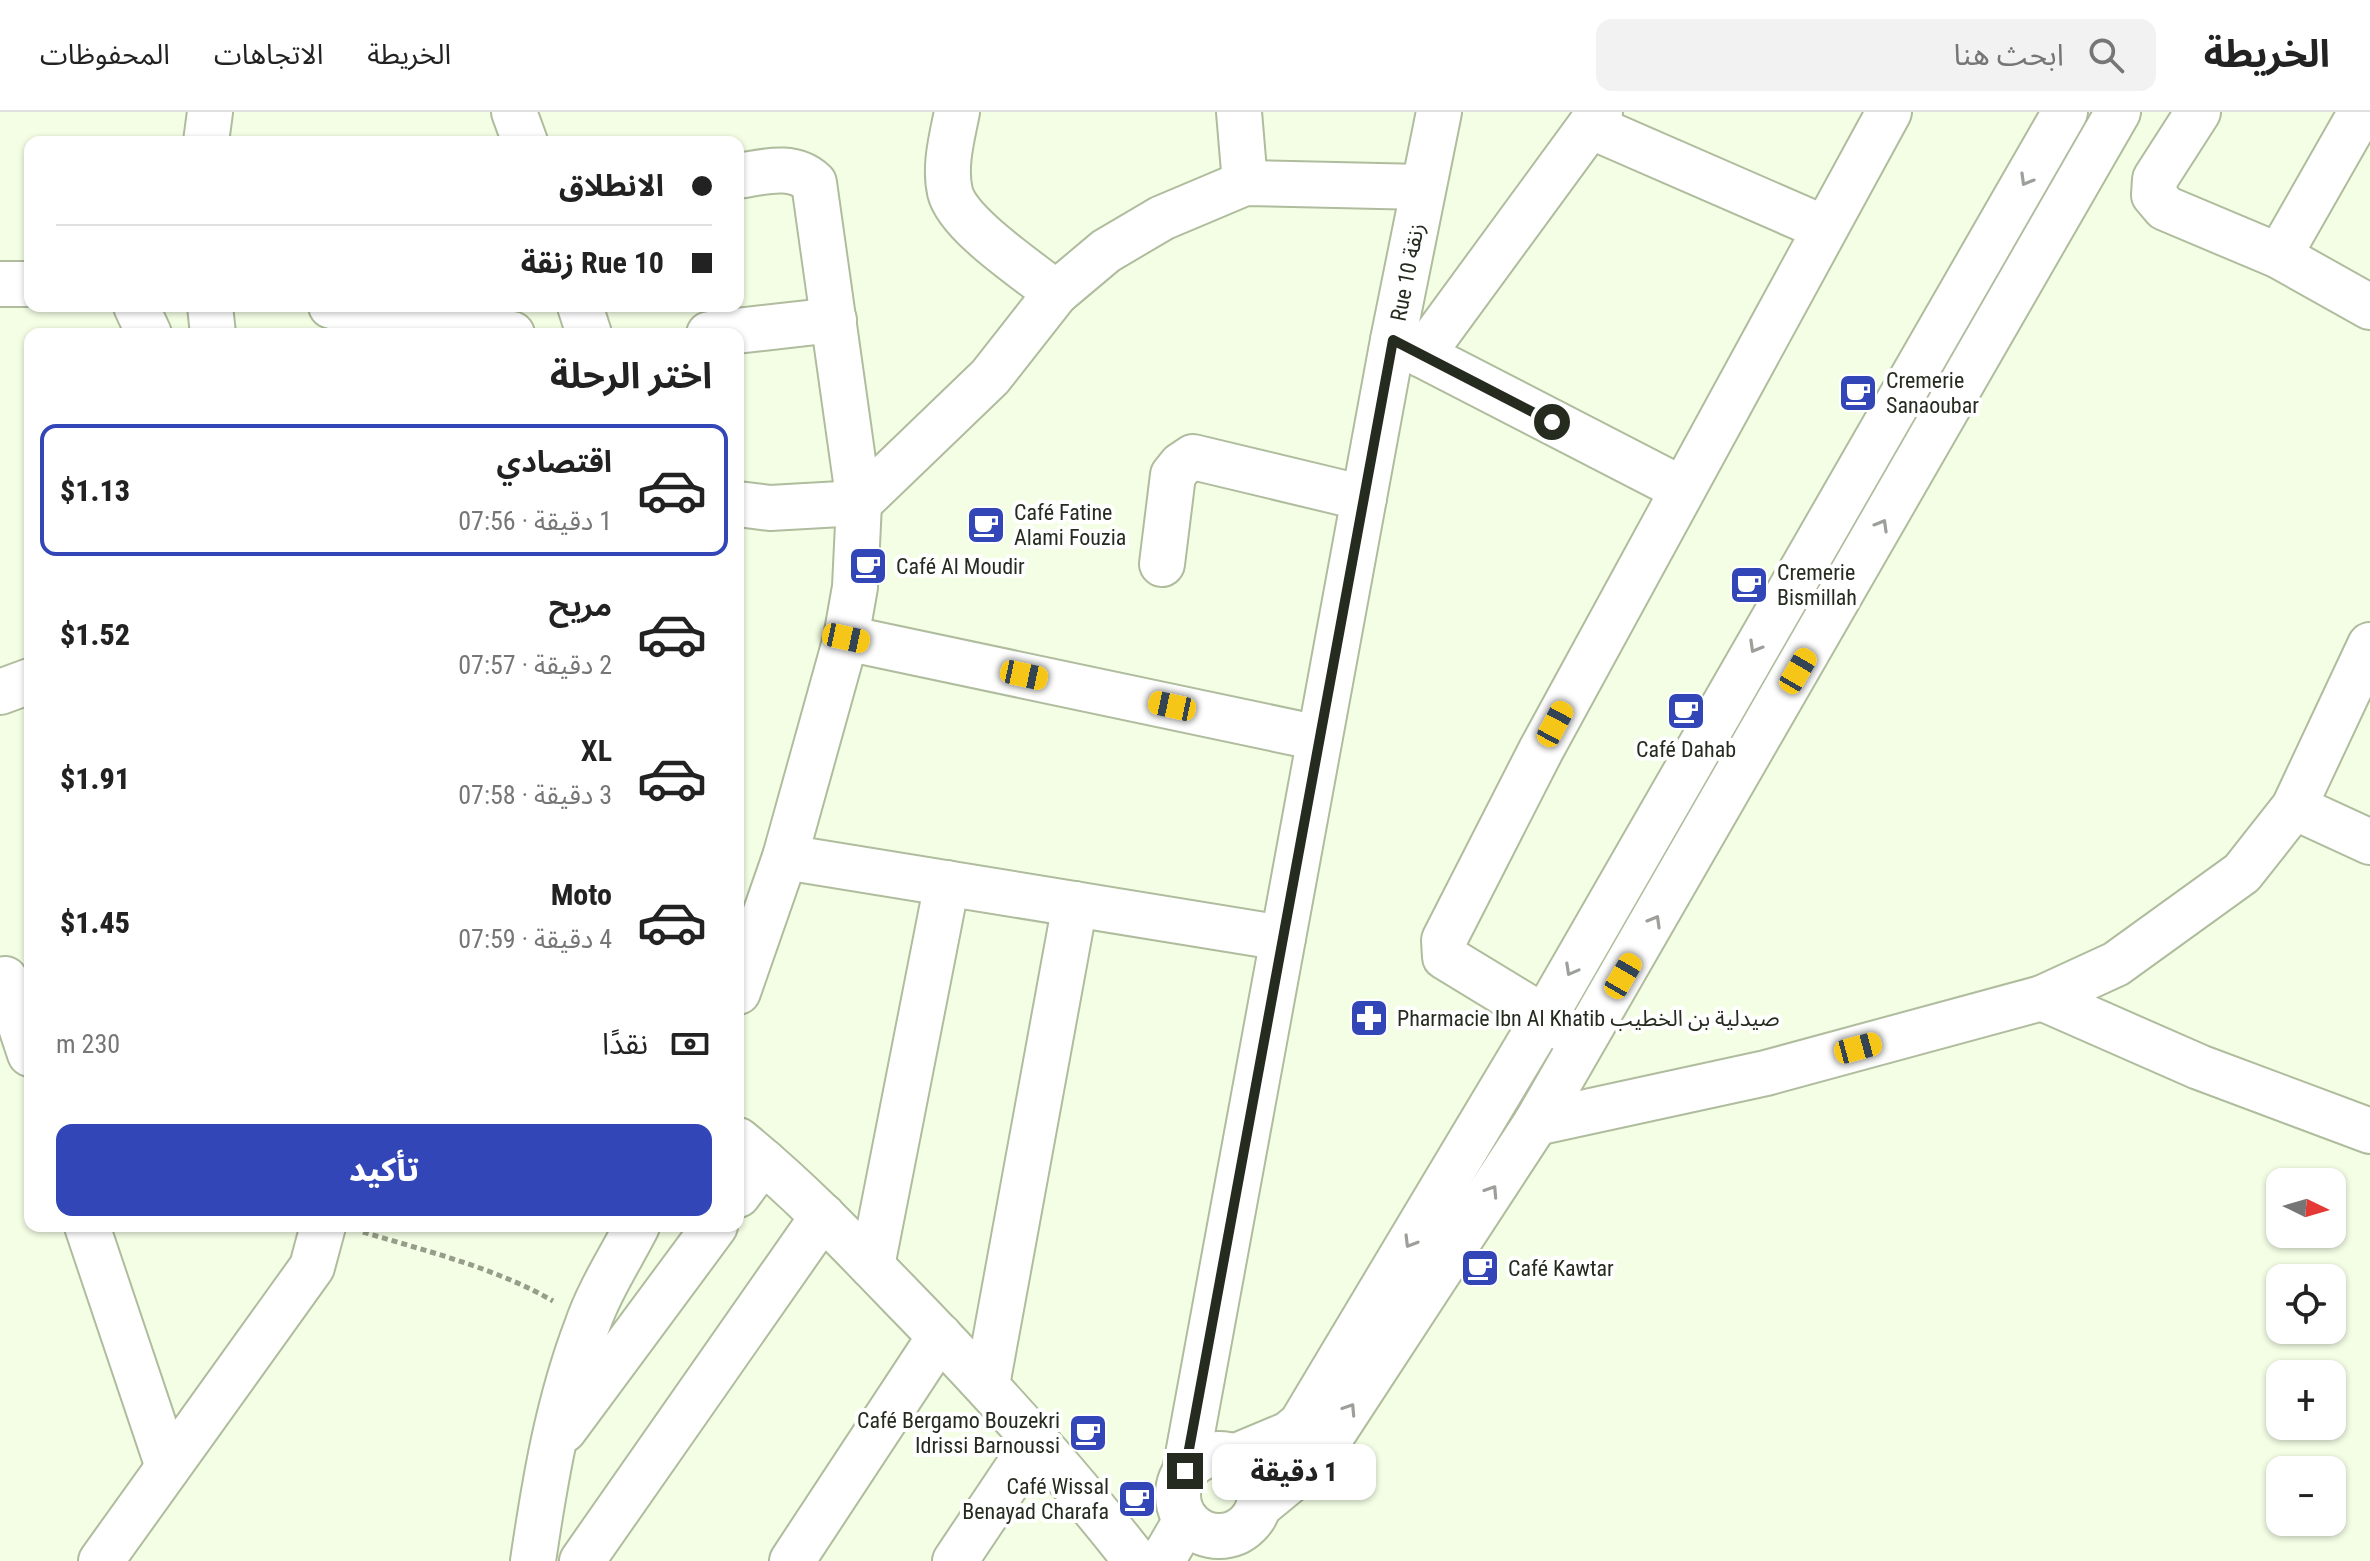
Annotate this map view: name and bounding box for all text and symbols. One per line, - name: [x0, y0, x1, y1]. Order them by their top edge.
- search box: [1596, 19, 2156, 91]
- text: الخريطة: [2204, 32, 2330, 76]
- icon: search: [2084, 33, 2128, 77]
- text: ابحث هنا: [1954, 37, 2064, 72]
- text: المحفوظات: [40, 38, 170, 71]
- text: الاتجاهات: [214, 38, 323, 71]
- text: الخريطة: [367, 38, 451, 71]
- text: الانطلاق: [559, 168, 664, 203]
- one-way arrow: [2020, 171, 2036, 185]
- street label: Rue 10 زنقة: [1386, 221, 1430, 323]
- text: Rue 10 زنقة: [521, 245, 664, 280]
- text: اختر الرحلة: [550, 355, 712, 397]
- place label: Cremerie Sanaoubar: [1886, 368, 1979, 418]
- cafe icon: Cremerie Sanaoubar: [1837, 372, 1879, 414]
- route start: [1534, 404, 1570, 440]
- text: اقتصادي: [497, 444, 612, 479]
- icon: car: [636, 454, 708, 526]
- text: $1.13: [60, 473, 130, 508]
- place label: Café Fatine Alami Fouzia: [1014, 500, 1126, 550]
- cafe icon: Café Fatine Alami Fouzia: [965, 504, 1007, 546]
- text: 1 دقيقة · 07:56: [458, 506, 612, 536]
- one-way arrow: [1872, 519, 1888, 534]
- cafe icon: Café Al Moudir: [847, 545, 889, 587]
- place label: Café Al Moudir: [896, 554, 1025, 579]
- place label: Cremerie Bismillah: [1777, 560, 1857, 610]
- cafe icon: Cremerie Bismillah: [1728, 564, 1770, 606]
- text: مريح: [549, 588, 612, 623]
- icon: car: [636, 598, 708, 670]
- text: $1.52: [60, 617, 130, 652]
- car: [820, 621, 872, 655]
- one-way arrow: [1749, 638, 1765, 653]
- car: [1776, 644, 1820, 698]
- text: 2 دقيقة · 07:57: [458, 650, 612, 680]
- car: [998, 658, 1050, 692]
- car: [1146, 689, 1198, 723]
- cafe icon: Café Dahab: [1665, 690, 1707, 732]
- car: [1533, 697, 1577, 751]
- text: XL: [581, 733, 612, 768]
- place label: Café Dahab: [1636, 737, 1736, 762]
- icon: car: [636, 742, 708, 814]
- text: $1.91: [60, 761, 130, 796]
- text: 3 دقيقة · 07:58: [458, 780, 612, 810]
- text: Moto: [551, 877, 612, 912]
- icon: car: [636, 886, 708, 958]
- text: $1.45: [60, 905, 130, 940]
- one-way arrow: [1645, 915, 1661, 930]
- text: 4 دقيقة · 07:59: [458, 924, 612, 954]
- car: [1601, 949, 1645, 1003]
- one-way arrow: [1565, 961, 1581, 976]
- pharmacy icon: Pharmacie Ibn Al Khatib صيدلية بن الخطيب: [1348, 997, 1390, 1039]
- place label: Pharmacie Ibn Al Khatib صيدلية بن الخطيب: [1397, 1006, 1780, 1031]
- icon: cash: [668, 1022, 712, 1066]
- text: نقدًا: [602, 1026, 648, 1061]
- text: 230 m: [56, 1029, 120, 1059]
- car: [1832, 1030, 1884, 1066]
- button: تأكيد: [56, 1124, 712, 1216]
- north arrow: [2266, 1168, 2346, 1248]
- map controls: [2266, 1168, 2346, 1536]
- one-way arrow: [1482, 1186, 1497, 1200]
- one-way arrow: [1404, 1233, 1420, 1248]
- cafe icon: Café Kawtar: [1459, 1247, 1501, 1289]
- place label: Café Kawtar: [1508, 1256, 1614, 1281]
- button: locate: [2266, 1264, 2346, 1344]
- button: +: [2266, 1360, 2346, 1440]
- one-way arrow: [1340, 1403, 1355, 1418]
- place label: Café Bergamo Bouzekri Idrissi Barnoussi: [857, 1408, 1060, 1458]
- cafe icon: Café Bergamo Bouzekri Idrissi Barnoussi: [1067, 1412, 1109, 1454]
- callout: 1 دقيقة: [1213, 1443, 1377, 1499]
- route end: [1167, 1453, 1203, 1489]
- button: −: [2266, 1456, 2346, 1536]
- text: 1 دقيقة: [1250, 1457, 1338, 1487]
- place label: Café Wissal Benayad Charafa: [962, 1474, 1109, 1524]
- cafe icon: Café Wissal Benayad Charafa: [1116, 1478, 1158, 1520]

